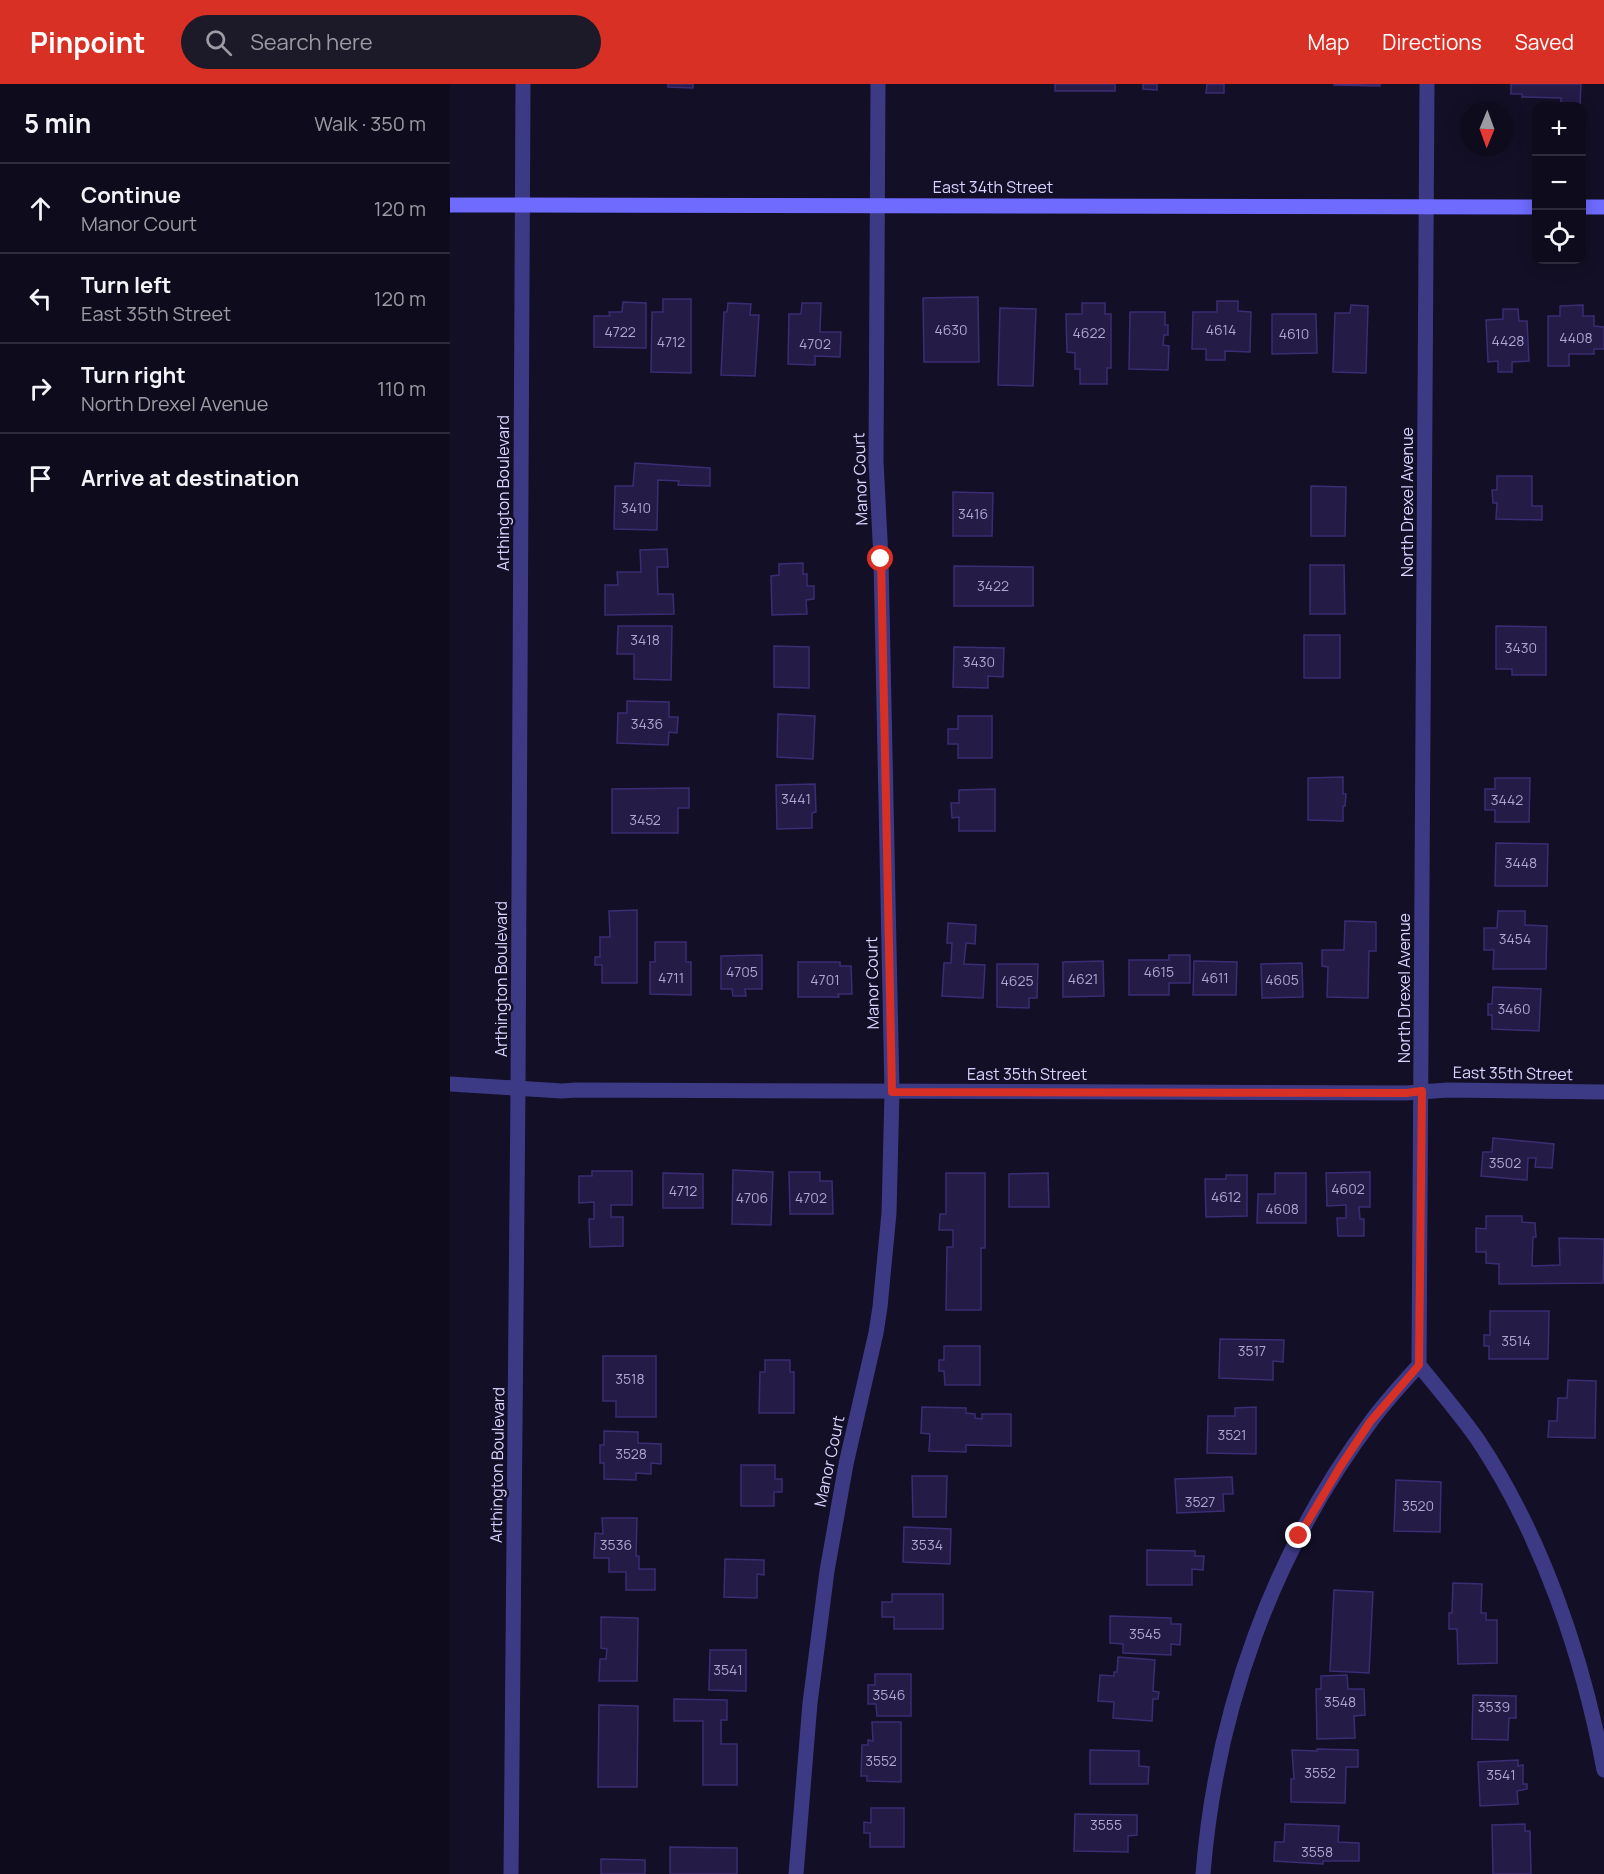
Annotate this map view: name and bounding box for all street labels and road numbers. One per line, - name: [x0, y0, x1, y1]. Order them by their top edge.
- street label: East 34th Street: [933, 176, 1053, 198]
- street label: Arthington Boulevard: [492, 415, 514, 571]
- street label: North Drexel Avenue: [1396, 427, 1418, 577]
- street label: Manor Court: [847, 432, 873, 526]
- street label: Arthington Boulevard: [490, 901, 512, 1057]
- street label: North Drexel Avenue: [1393, 913, 1415, 1063]
- street label: Manor Court: [860, 936, 884, 1030]
- street label: East 35th Street: [1453, 1061, 1573, 1085]
- street label: East 35th Street: [967, 1063, 1087, 1085]
- street label: Arthington Boulevard: [485, 1387, 509, 1543]
- street label: Manor Court: [809, 1413, 849, 1509]

